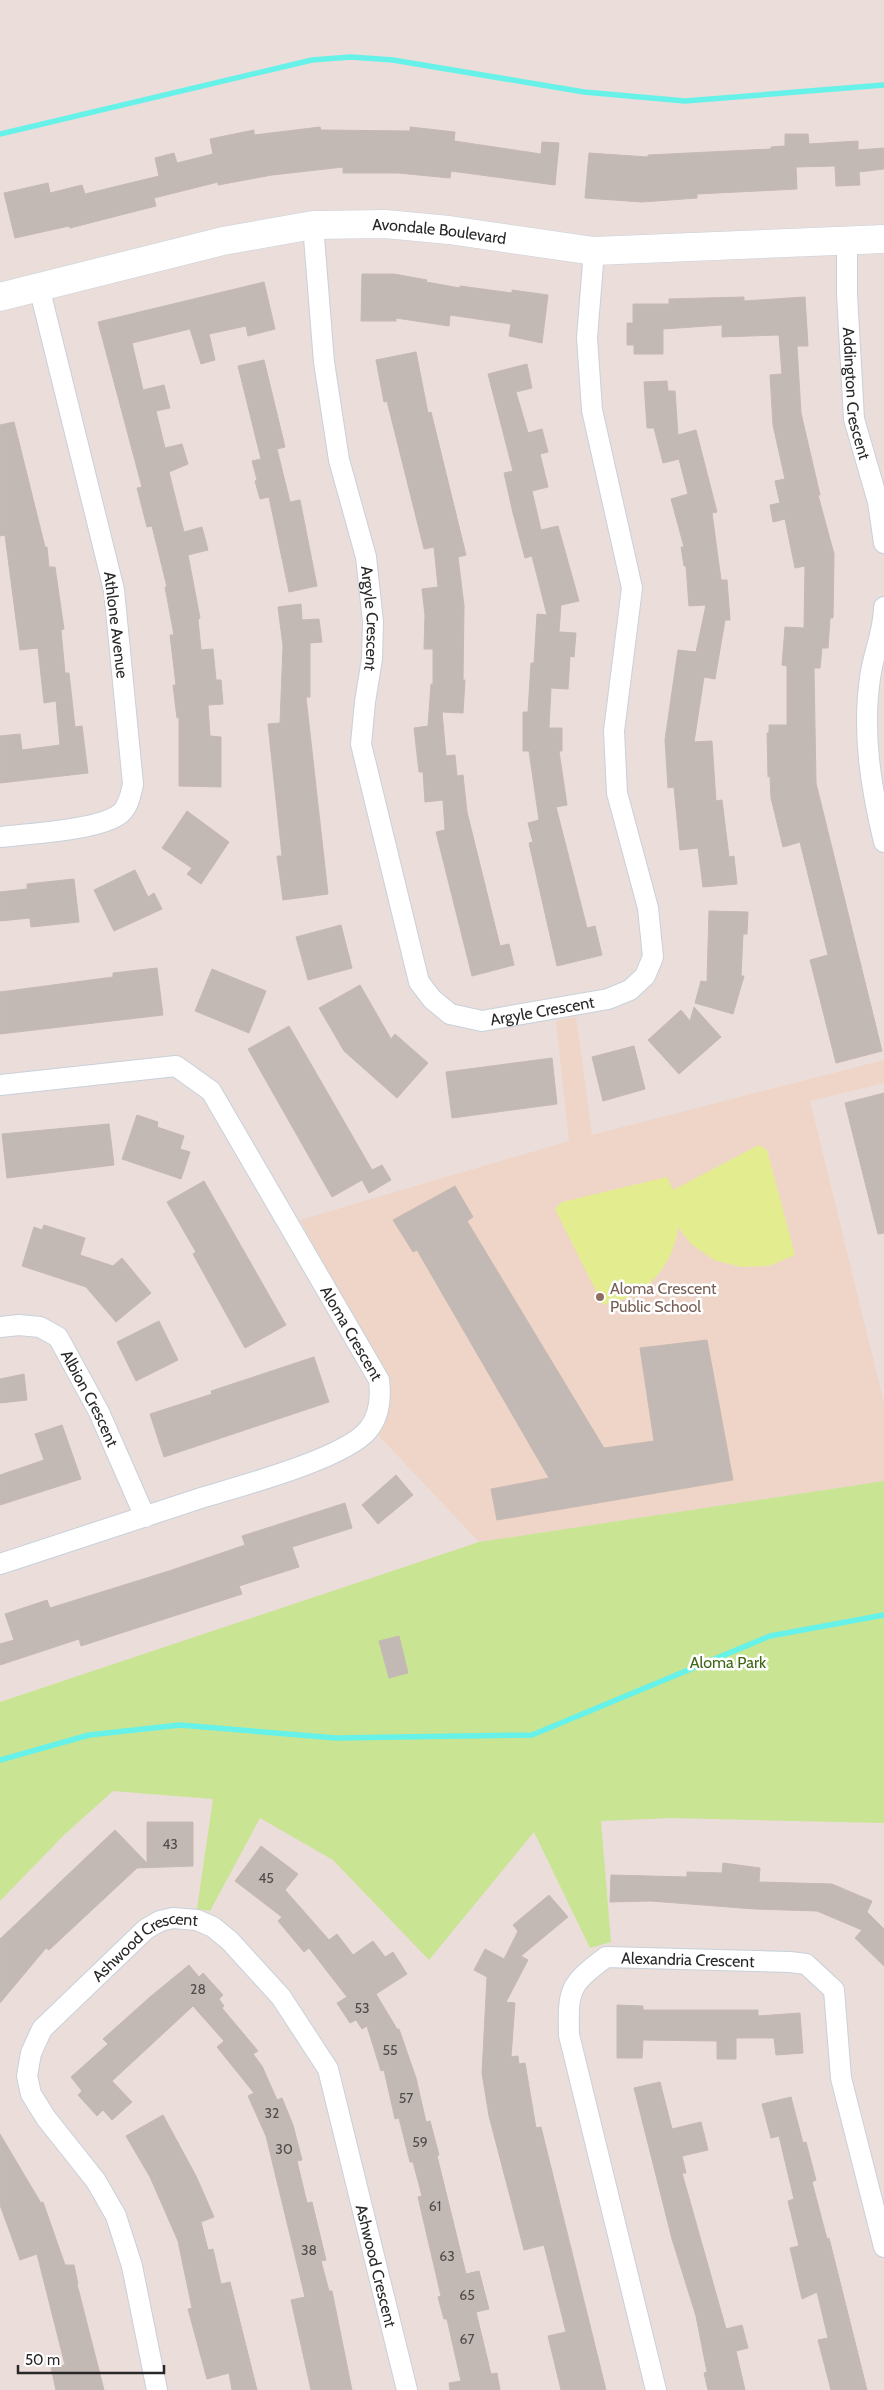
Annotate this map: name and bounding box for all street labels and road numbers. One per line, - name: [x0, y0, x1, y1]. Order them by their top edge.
- street label: Avondale Boulevard: [372, 214, 508, 248]
- street label: Addington Crescent: [839, 327, 875, 462]
- street label: Argyle Crescent: [358, 565, 383, 673]
- street label: Athlone Avenue: [100, 571, 132, 679]
- street label: Argyle Crescent: [489, 992, 596, 1029]
- street label: Aloma Crescent: [317, 1282, 387, 1384]
- street label: Albion Crescent: [57, 1347, 123, 1450]
- street label: Ashwood Crescent: [88, 1908, 199, 1985]
- street label: Alexandria Crescent: [621, 1948, 755, 1971]
- street label: Ashwood Crescent: [352, 2203, 401, 2330]

